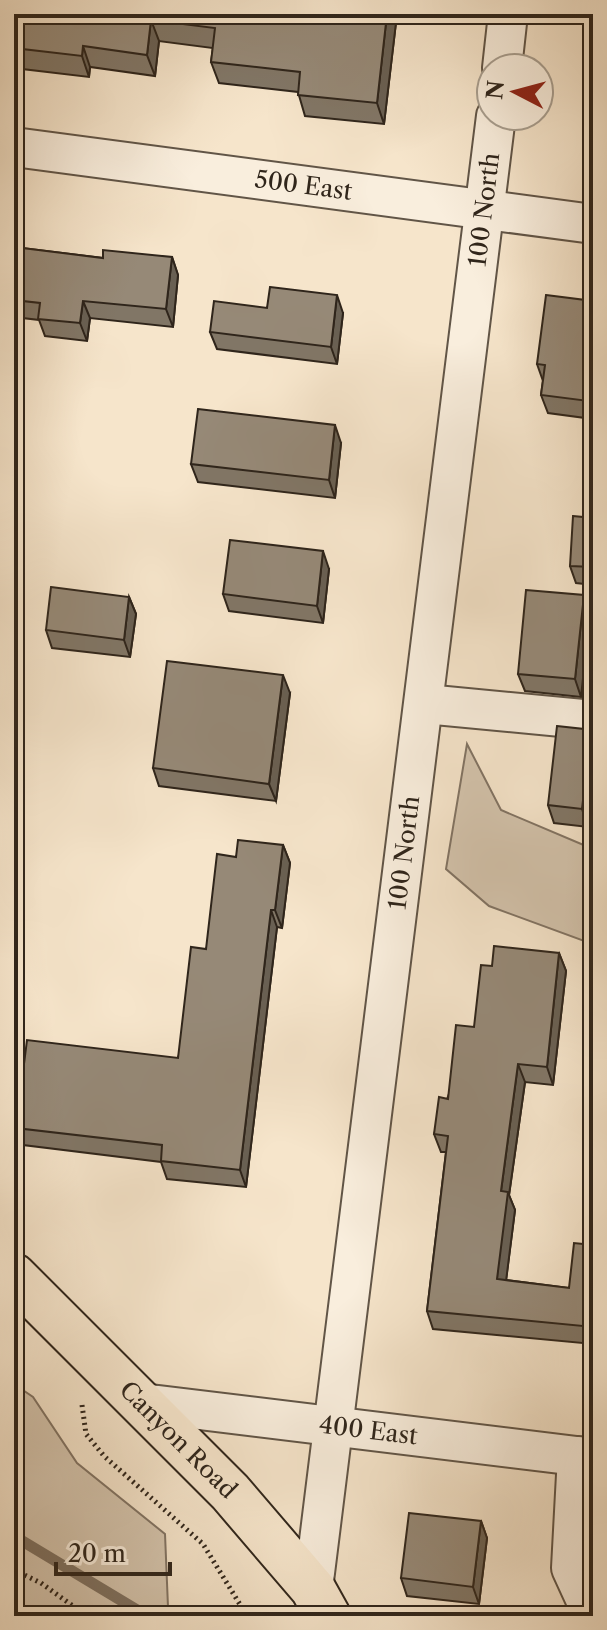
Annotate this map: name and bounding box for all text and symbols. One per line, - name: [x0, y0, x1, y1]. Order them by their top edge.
- north arrow: [475, 52, 555, 132]
- text: N: [481, 79, 510, 101]
- street label: 100 North: [462, 151, 505, 268]
- street label: 500 East: [253, 164, 354, 206]
- street label: 100 North: [383, 794, 425, 911]
- street label: Canyon Road: [114, 1375, 243, 1505]
- street label: 400 East: [318, 1410, 420, 1451]
- scale bar: [56, 1526, 170, 1576]
- text: 20 m: [68, 1539, 126, 1568]

